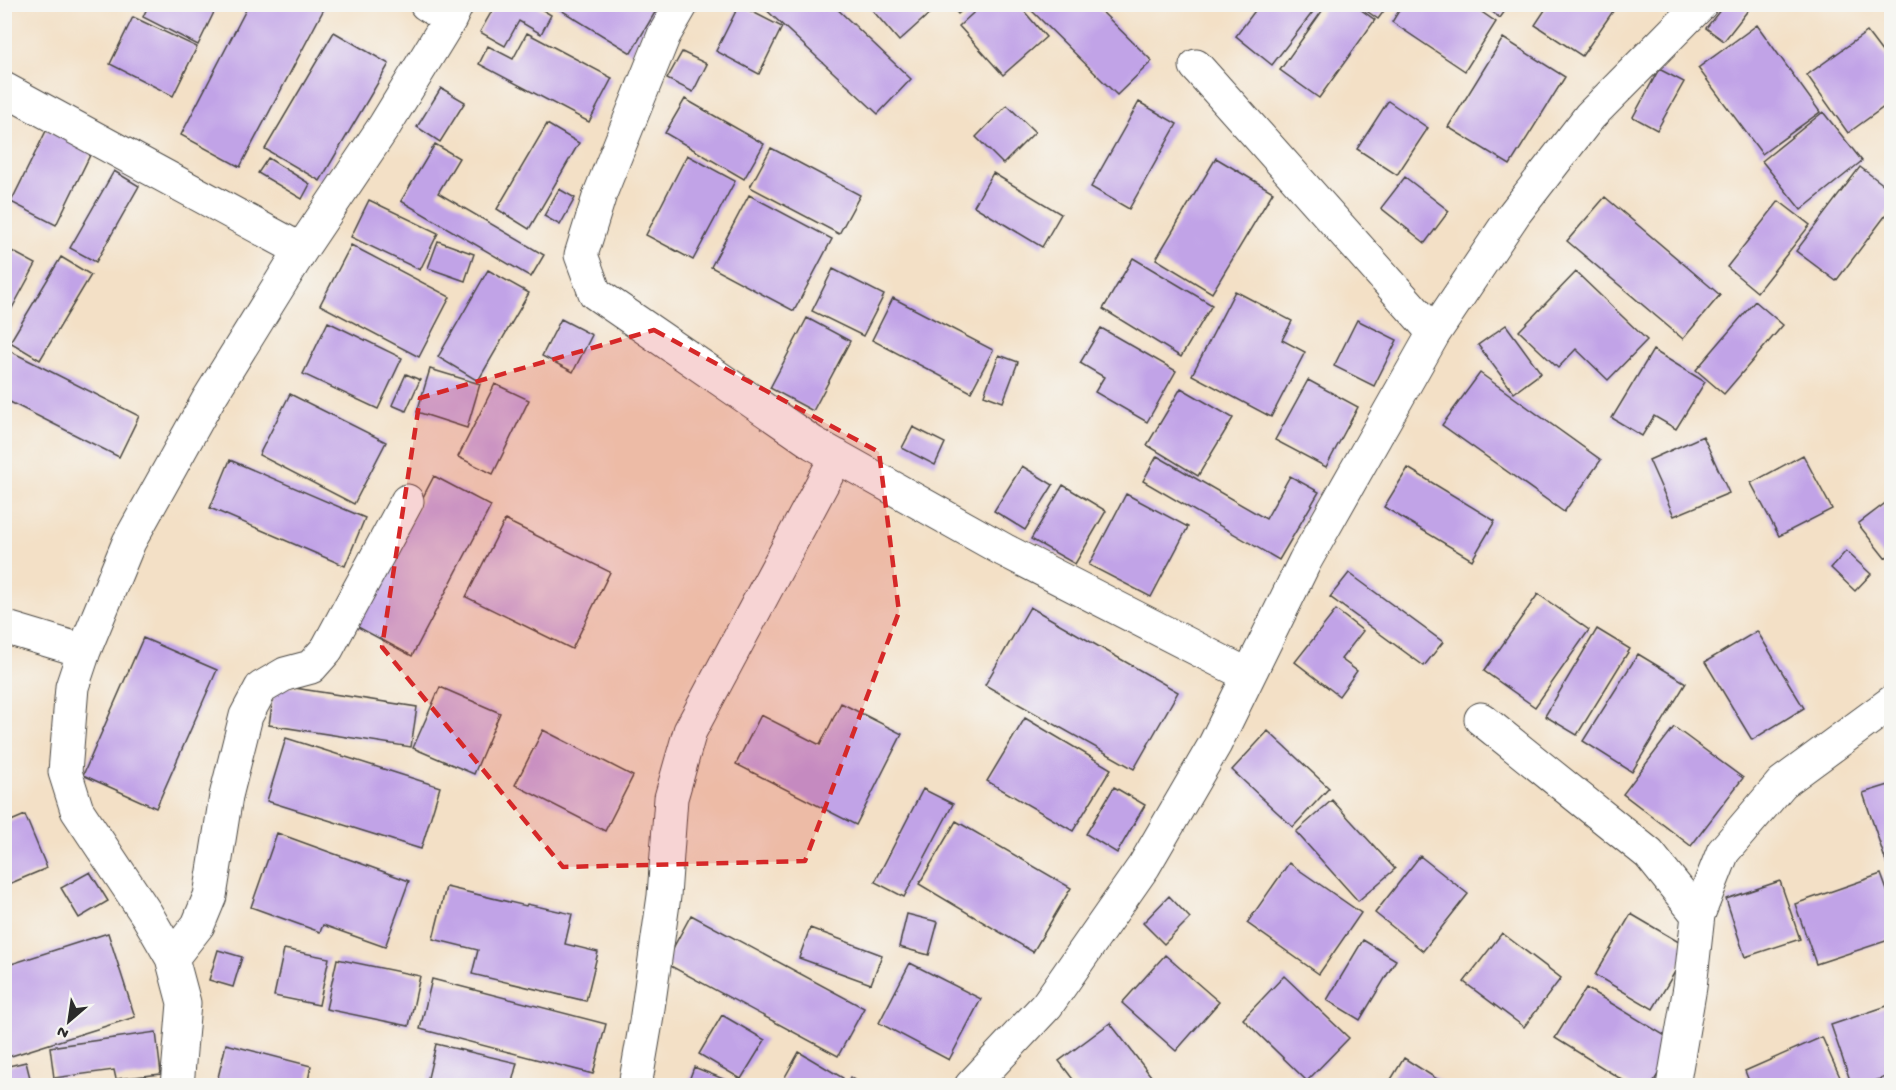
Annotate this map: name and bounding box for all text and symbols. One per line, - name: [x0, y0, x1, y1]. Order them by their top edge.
- north arrow: [39, 991, 99, 1051]
- text: N: [54, 1020, 73, 1042]

